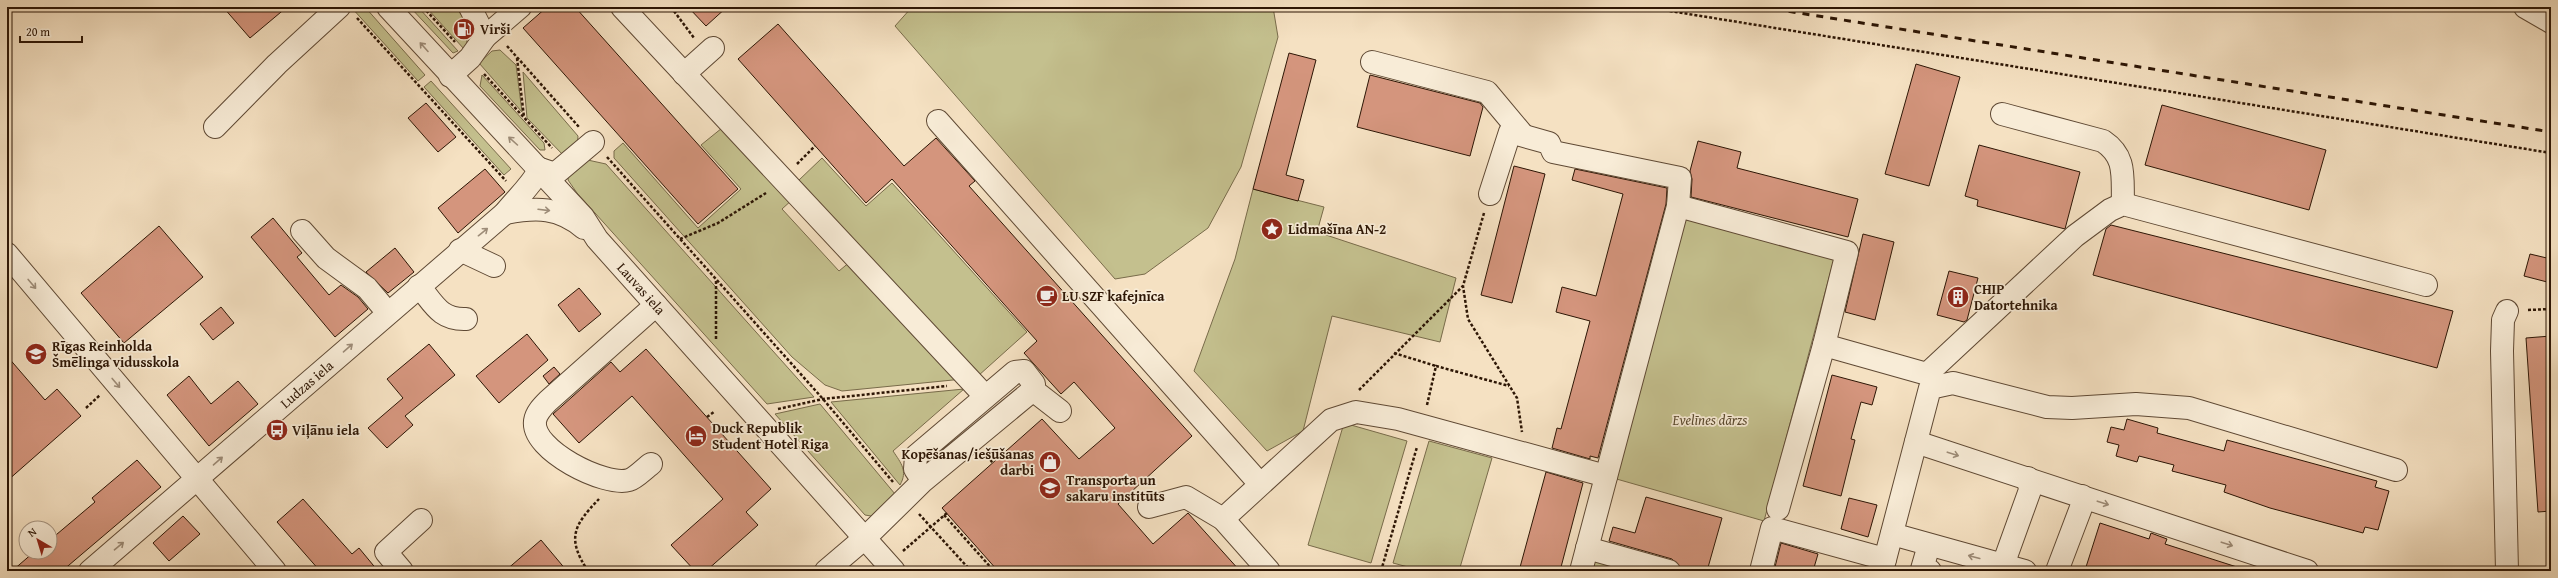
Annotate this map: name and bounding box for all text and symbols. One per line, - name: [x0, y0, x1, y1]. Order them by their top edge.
- fuel station icon: Virši: [451, 16, 477, 42]
- scale bar: [20, 18, 82, 44]
- place label: Virši: [480, 19, 511, 39]
- text: 20 m: [26, 23, 50, 40]
- one-way arrow: [419, 42, 428, 52]
- one-way arrow: [508, 136, 519, 145]
- one-way arrow: [537, 206, 550, 214]
- place icon: Lidmašīna AN-2: [1259, 216, 1285, 242]
- place label: Lidmašīna AN-2: [1288, 219, 1386, 239]
- one-way arrow: [477, 228, 488, 236]
- street label: Lauvas iela: [612, 258, 670, 319]
- one-way arrow: [28, 278, 37, 289]
- place label: CHIP Datortehnika: [1974, 279, 2058, 315]
- cafe icon: LU SZF kafejnīca: [1034, 283, 1060, 309]
- building icon: CHIP Datortehnika: [1945, 284, 1971, 310]
- place label: LU SZF kafejnīca: [1062, 286, 1165, 306]
- place label: Rīgas Reinholda Šmēlinga vidusskola: [52, 336, 180, 372]
- school or university icon: Rīgas Reinholda Šmēlinga vidusskola: [23, 341, 49, 367]
- one-way arrow: [342, 344, 352, 353]
- street label: Ludzas iela: [276, 355, 338, 413]
- one-way arrow: [112, 378, 121, 388]
- park label: Evelīnes dārzs: [1672, 410, 1747, 430]
- bus stop icon: Viļānu iela: [264, 417, 290, 443]
- place label: Duck Republik Student Hotel Riga: [712, 418, 829, 454]
- place label: Viļānu iela: [292, 420, 360, 440]
- hotel icon: Duck Republik Student Hotel Riga: [683, 423, 709, 449]
- place label: Kopēšanas/iešūšanas darbi: [902, 444, 1035, 480]
- shop icon: Kopēšanas/iešūšanas darbi: [1037, 449, 1063, 475]
- one-way arrow: [1946, 451, 1959, 458]
- one-way arrow: [213, 456, 223, 465]
- place label: Transporta un sakaru institūts: [1066, 470, 1165, 506]
- school or university icon: Transporta un sakaru institūts: [1037, 475, 1063, 501]
- one-way arrow: [2097, 500, 2110, 507]
- north arrow: [18, 520, 58, 560]
- text: N: [24, 523, 40, 541]
- one-way arrow: [114, 541, 125, 550]
- one-way arrow: [2220, 541, 2233, 548]
- one-way arrow: [1968, 553, 1981, 560]

